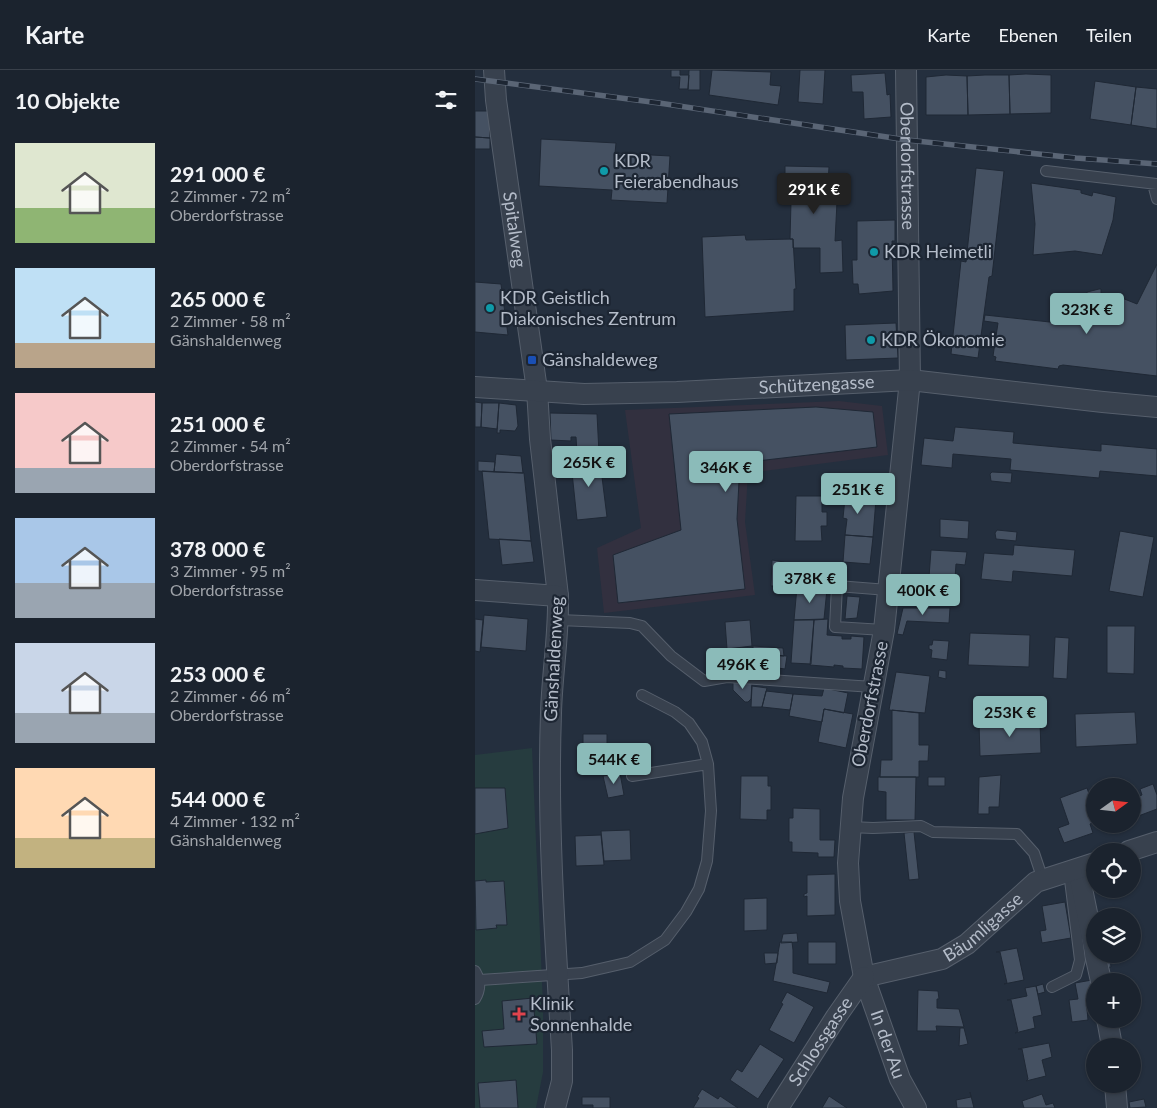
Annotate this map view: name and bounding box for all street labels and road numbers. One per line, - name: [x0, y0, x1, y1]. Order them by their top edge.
- street label: Oberdorfstrasse: [896, 102, 920, 230]
- street label: Spitalweg: [499, 190, 532, 269]
- street label: Schützengasse: [758, 370, 875, 398]
- street label: Gänshaldenweg: [539, 596, 567, 722]
- street label: Oberdorfstrasse: [846, 639, 892, 769]
- street label: Bäumligasse: [939, 887, 1027, 966]
- street label: Schlossgasse: [783, 992, 857, 1090]
- street label: In der Au: [866, 1007, 911, 1081]

